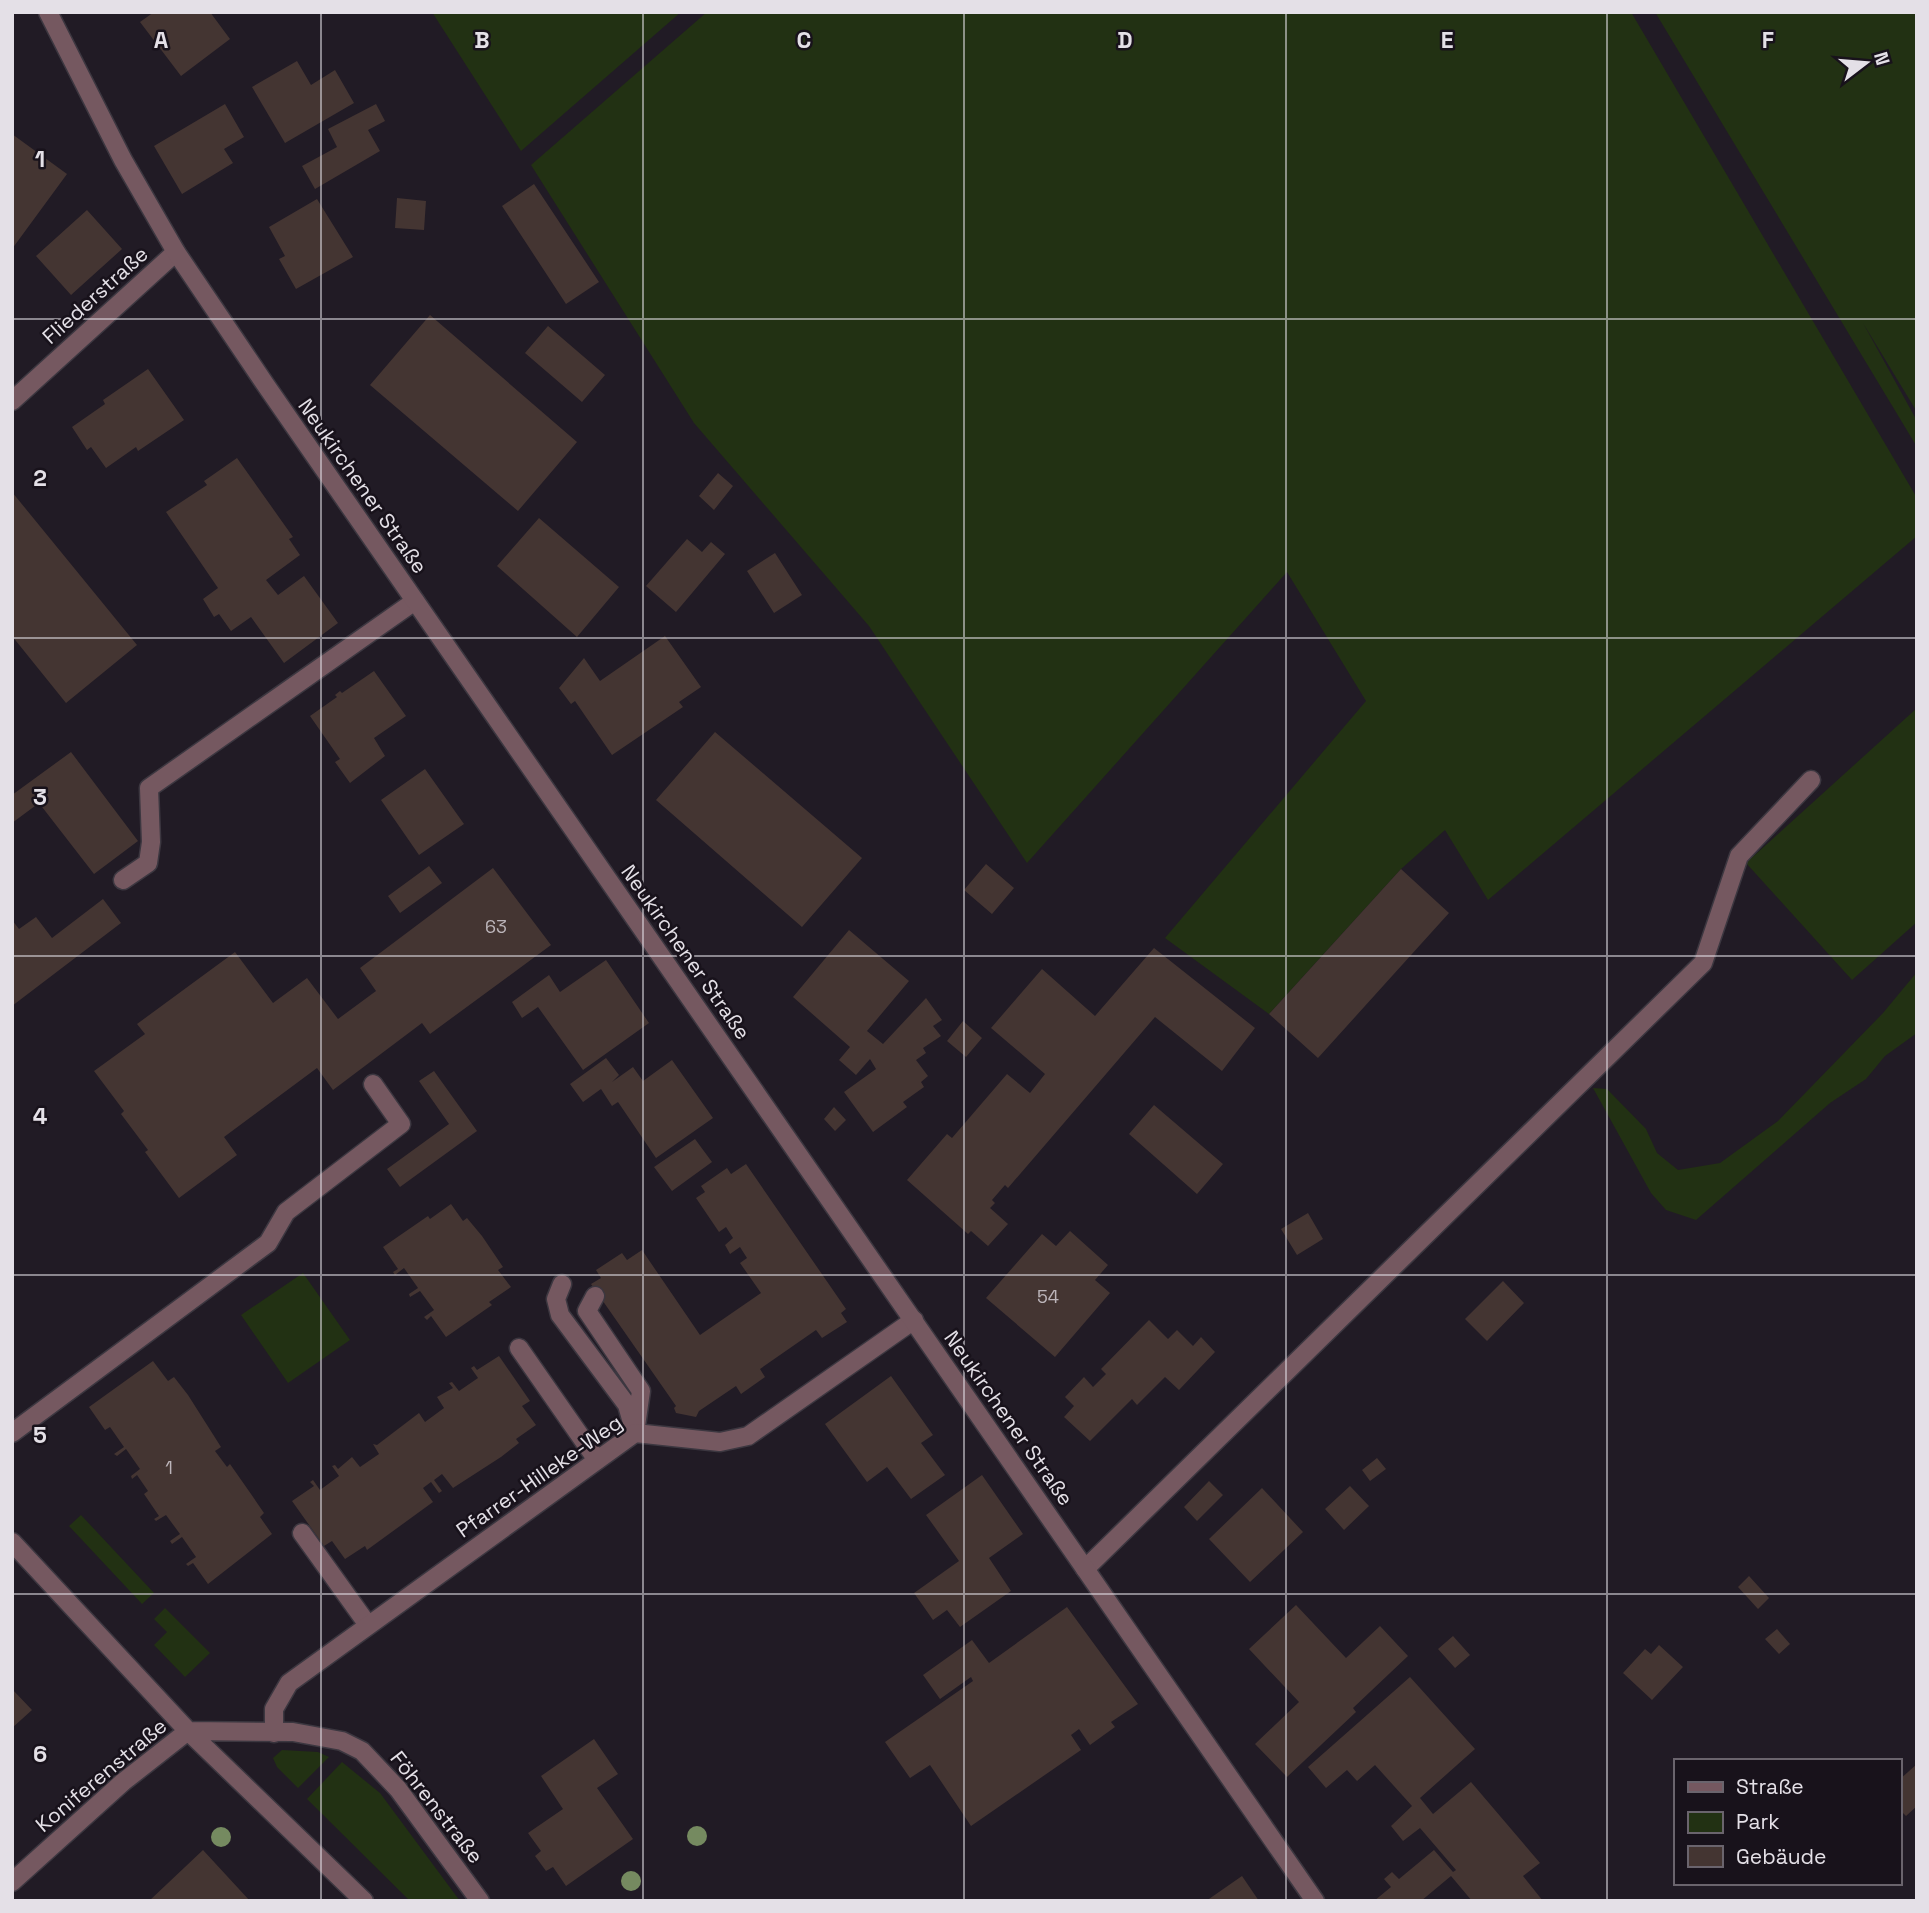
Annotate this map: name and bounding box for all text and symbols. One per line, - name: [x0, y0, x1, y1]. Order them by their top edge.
- text: A: [154, 25, 169, 55]
- text: B: [474, 25, 490, 55]
- text: C: [797, 25, 811, 55]
- text: D: [1117, 25, 1133, 55]
- text: E: [1441, 25, 1453, 55]
- text: F: [1762, 25, 1774, 55]
- north arrow: [1831, 28, 1901, 98]
- text: N: [1868, 49, 1896, 68]
- text: 1: [35, 144, 45, 174]
- street label: Fliederstraße: [36, 240, 154, 350]
- street label: Neukirchener Straße: [292, 393, 434, 579]
- text: 2: [33, 463, 47, 493]
- text: 3: [33, 782, 47, 812]
- street label: Neukirchener Straße: [615, 859, 757, 1045]
- house number: 63: [485, 915, 507, 938]
- text: 4: [33, 1101, 48, 1131]
- house number: 54: [1037, 1285, 1059, 1308]
- street label: Neukirchener Straße: [938, 1325, 1080, 1511]
- street label: Pfarrer-Hilleke-Weg: [451, 1409, 627, 1543]
- text: 5: [33, 1420, 47, 1450]
- house number: 1: [165, 1456, 173, 1479]
- street label: Koniferenstraße: [30, 1712, 172, 1838]
- text: 6: [33, 1739, 47, 1769]
- street label: Föhrenstraße: [385, 1745, 489, 1869]
- legend: [1674, 1759, 1901, 1885]
- text: Straße: [1736, 1773, 1804, 1800]
- text: Park: [1736, 1808, 1780, 1835]
- text: Gebäude: [1736, 1843, 1826, 1870]

